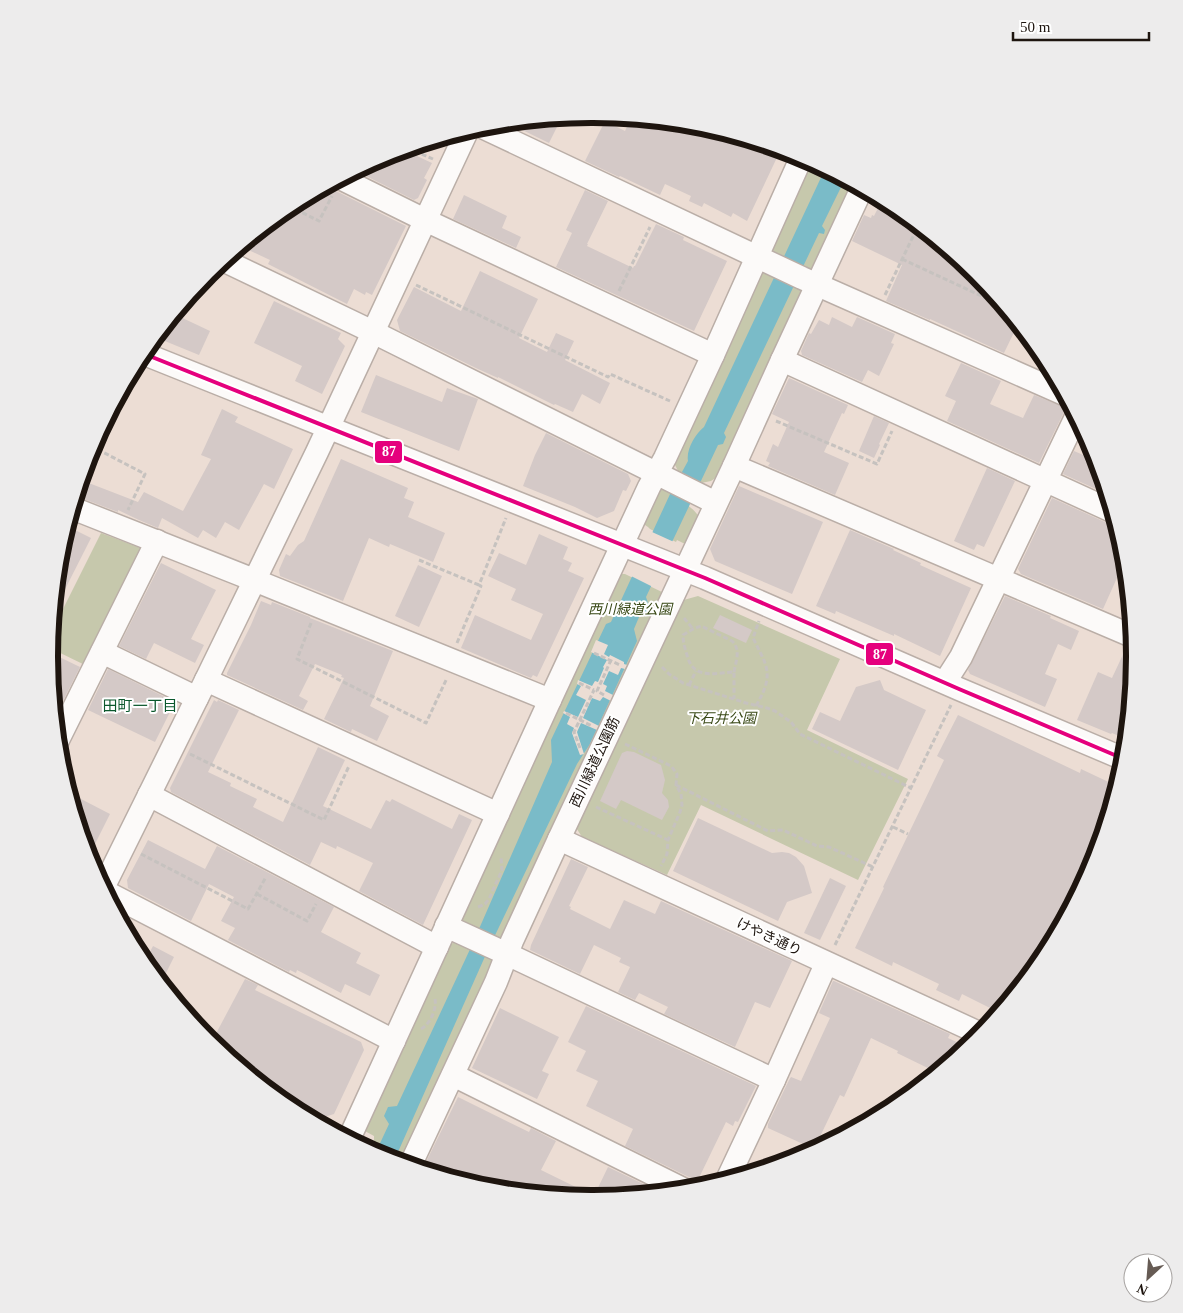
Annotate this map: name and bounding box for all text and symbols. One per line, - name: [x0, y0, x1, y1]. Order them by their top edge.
- scale bar: [1013, 10, 1149, 42]
- text: 50 m: [1020, 19, 1051, 35]
- line badge: 87: [374, 440, 403, 464]
- text: 87: [382, 444, 396, 459]
- park label: 西川緑道公園: [588, 602, 674, 617]
- line badge: 87: [865, 642, 894, 666]
- text: 87: [873, 647, 887, 662]
- district label: 田町一丁目: [102, 698, 178, 714]
- park label: 下石井公園: [686, 711, 758, 726]
- street label: 西川緑道公園筋: [567, 714, 623, 810]
- street label: けやき通り: [734, 915, 804, 959]
- north arrow: [1123, 1253, 1173, 1303]
- text: N: [1135, 1280, 1150, 1298]

